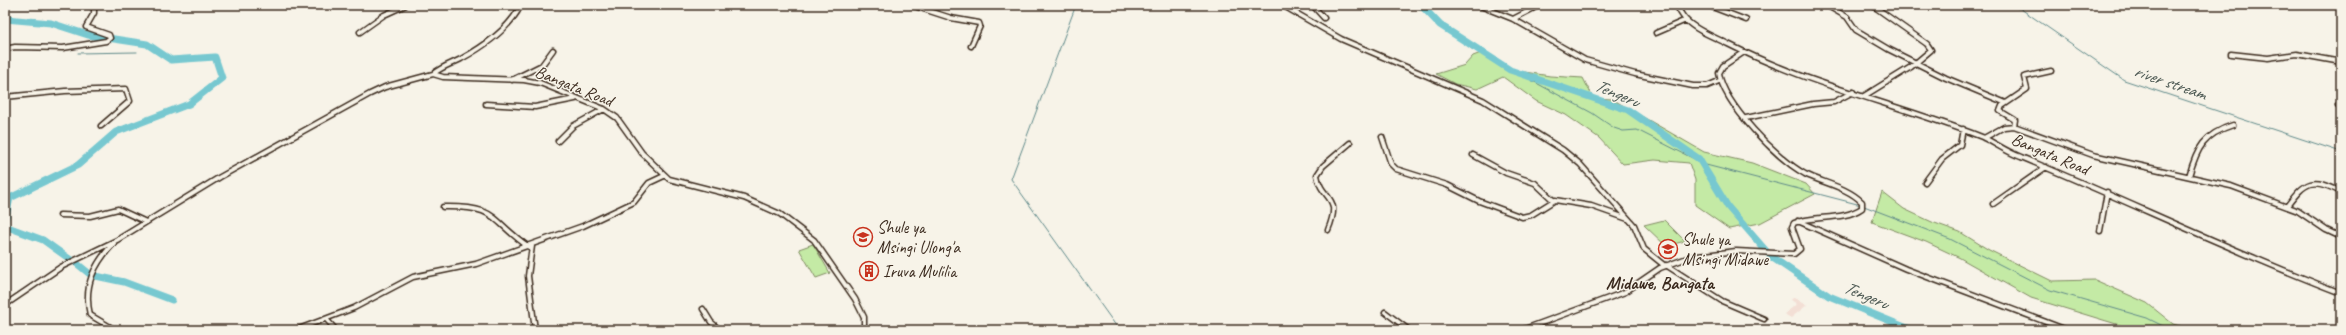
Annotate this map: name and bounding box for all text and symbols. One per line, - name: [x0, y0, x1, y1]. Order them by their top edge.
- water label: river stream: [2131, 59, 2211, 105]
- street label: Bangata Road: [532, 61, 618, 112]
- water label: Tengeru: [1592, 74, 1645, 113]
- street label: Bangata Road: [2008, 128, 2094, 181]
- place label: Shule ya Msingi Ulong'a: [877, 217, 961, 258]
- school or university icon: Shule ya Msingi Ulong'a: [852, 226, 874, 248]
- place label: Shule ya Msingi Midawe: [1682, 229, 1770, 270]
- school or university icon: Shule ya Msingi Midawe: [1657, 238, 1679, 260]
- building icon: Iruva Mulilia: [858, 260, 880, 282]
- place label: Iruva Mulilia: [883, 261, 958, 282]
- district label: Midawe, Bangata: [1606, 272, 1715, 294]
- water label: Tengeru: [1841, 276, 1894, 315]

